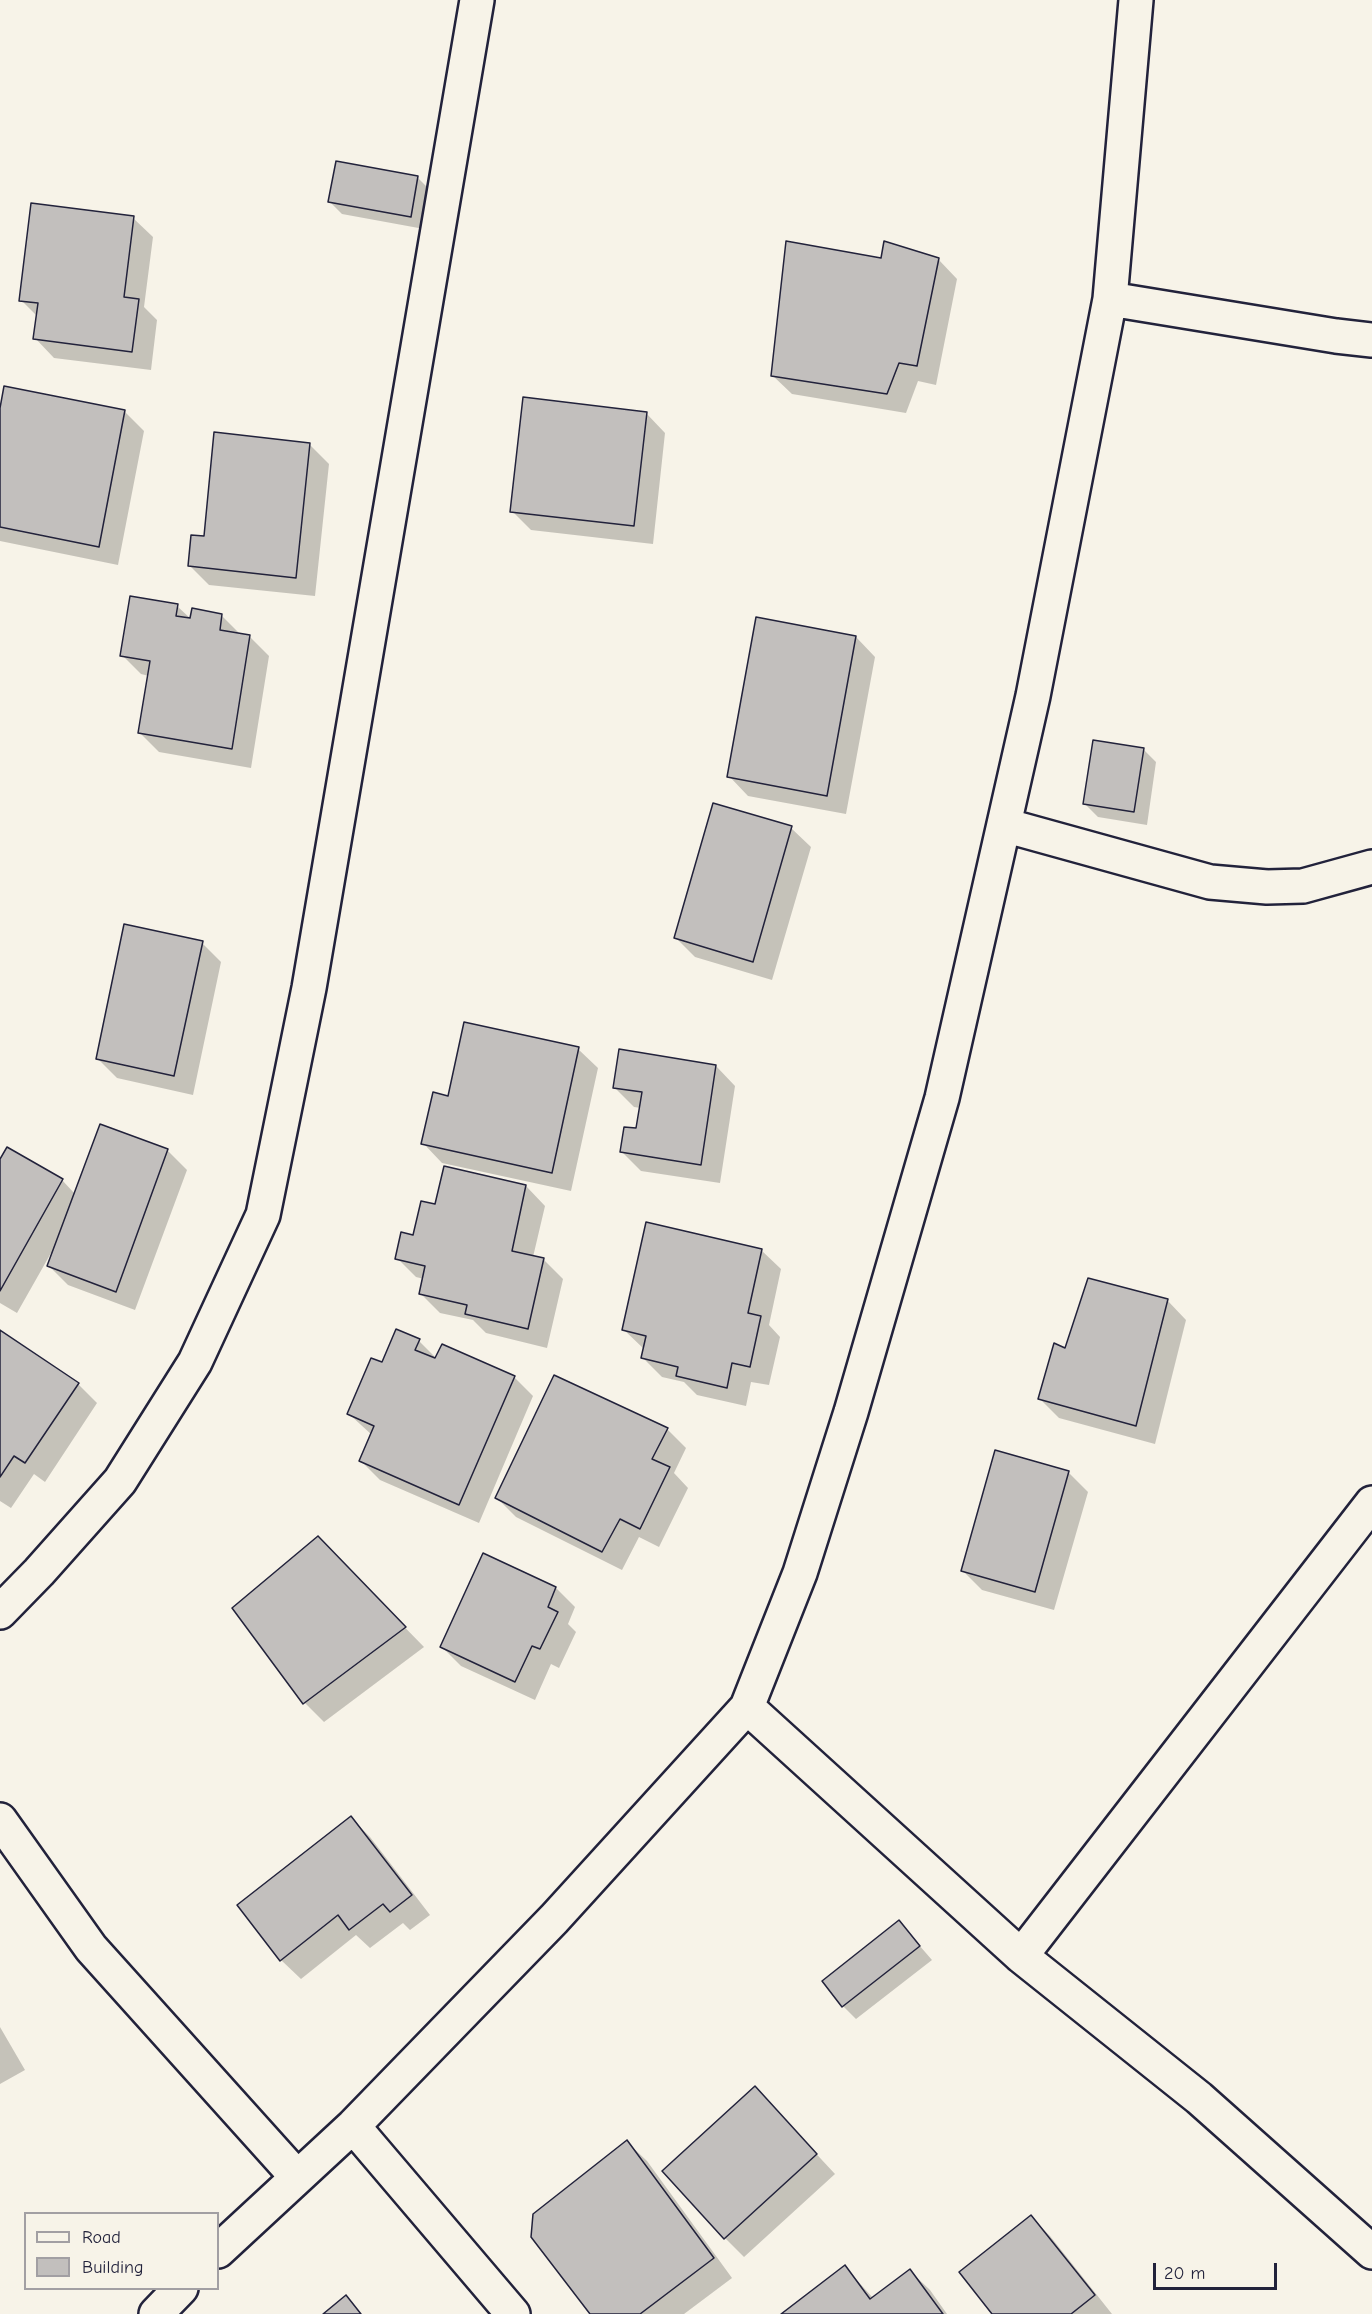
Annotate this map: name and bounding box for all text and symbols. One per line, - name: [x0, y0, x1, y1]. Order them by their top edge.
- legend: [24, 2212, 219, 2290]
- text: Road: [82, 2227, 121, 2248]
- scale bar: [1156, 2251, 1280, 2289]
- text: Building: [82, 2257, 144, 2278]
- text: 20 m: [1164, 2263, 1205, 2284]

